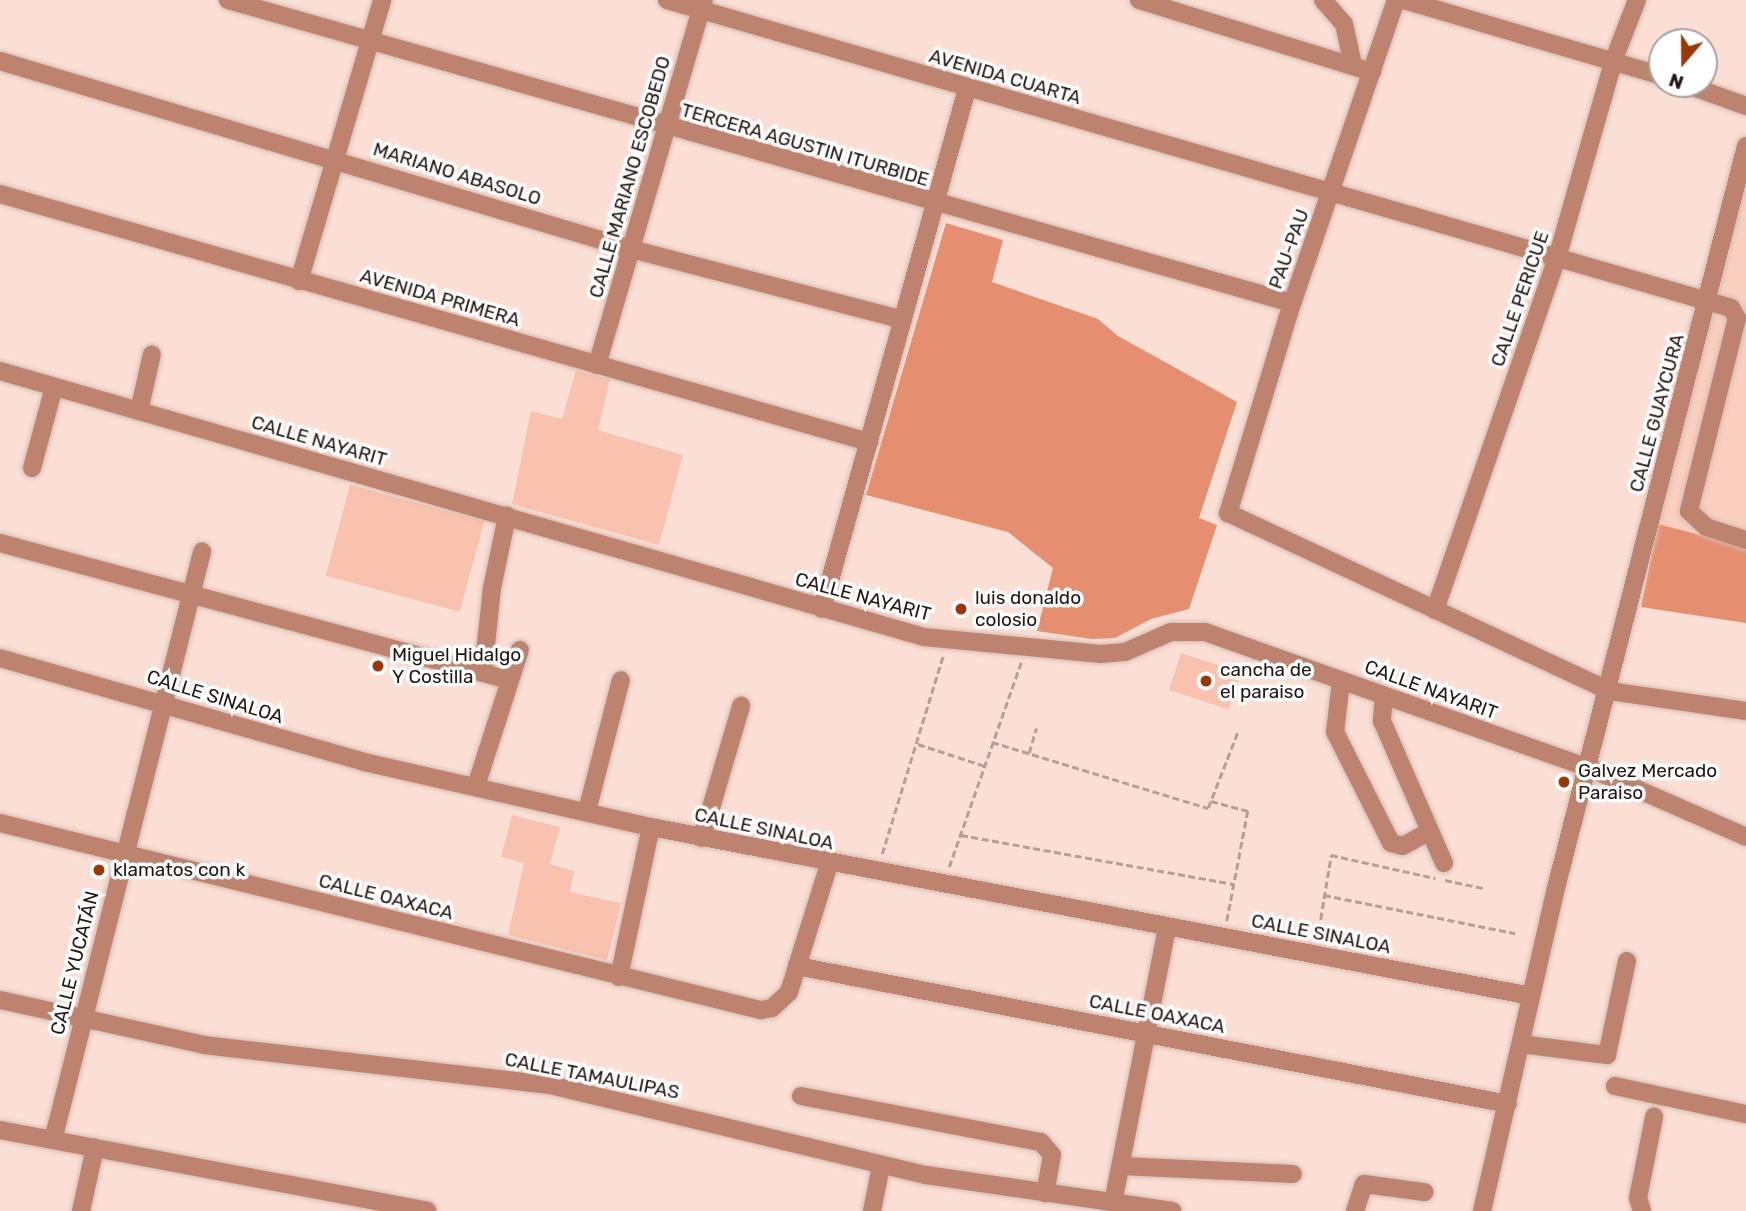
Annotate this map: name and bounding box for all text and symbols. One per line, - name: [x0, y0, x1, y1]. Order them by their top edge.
- north arrow: [1648, 28, 1718, 98]
- street label: AVENIDA CUARTA: [926, 44, 1084, 110]
- street label: CALLE MARIANO ESCOBEDO: [584, 53, 676, 301]
- text: N: [1666, 68, 1687, 94]
- street label: TERCERA AGUSTIN ITURBIDE: [678, 99, 932, 191]
- street label: MARIANO ABASOLO: [370, 138, 544, 210]
- street label: PAU-PAU: [1264, 206, 1314, 292]
- street label: CALLE PERICUE: [1486, 228, 1554, 370]
- street label: AVENIDA PRIMERA: [357, 264, 523, 332]
- street label: CALLE GUAYCURA: [1625, 331, 1689, 495]
- street label: CALLE NAYARIT: [249, 411, 389, 471]
- street label: CALLE NAYARIT: [793, 568, 933, 626]
- place label: luis donaldo colosio: [975, 587, 1081, 631]
- marker: luis donaldo colosio: [953, 601, 969, 617]
- place label: Miguel Hidalgo Y Costilla: [392, 644, 521, 688]
- street label: CALLE NAYARIT: [1361, 655, 1501, 725]
- marker: Miguel Hidalgo Y Costilla: [370, 658, 386, 674]
- place label: cancha de el paraiso: [1220, 659, 1312, 703]
- street label: CALLE SINALOA: [144, 665, 286, 729]
- marker: cancha de el paraiso: [1198, 673, 1214, 689]
- place label: Galvez Mercado Paraiso: [1578, 760, 1717, 804]
- marker: Galvez Mercado Paraiso: [1556, 774, 1572, 790]
- street label: CALLE SINALOA: [692, 803, 836, 855]
- place label: klamatos con k: [113, 859, 245, 881]
- marker: klamatos con k: [91, 862, 107, 878]
- street label: CALLE OAXACA: [316, 869, 456, 925]
- street label: CALLE YUCATÁN: [46, 889, 104, 1037]
- street label: CALLE SINALOA: [1249, 909, 1393, 959]
- street label: CALLE OAXACA: [1087, 990, 1227, 1038]
- street label: CALLE TAMAULIPAS: [503, 1048, 681, 1104]

